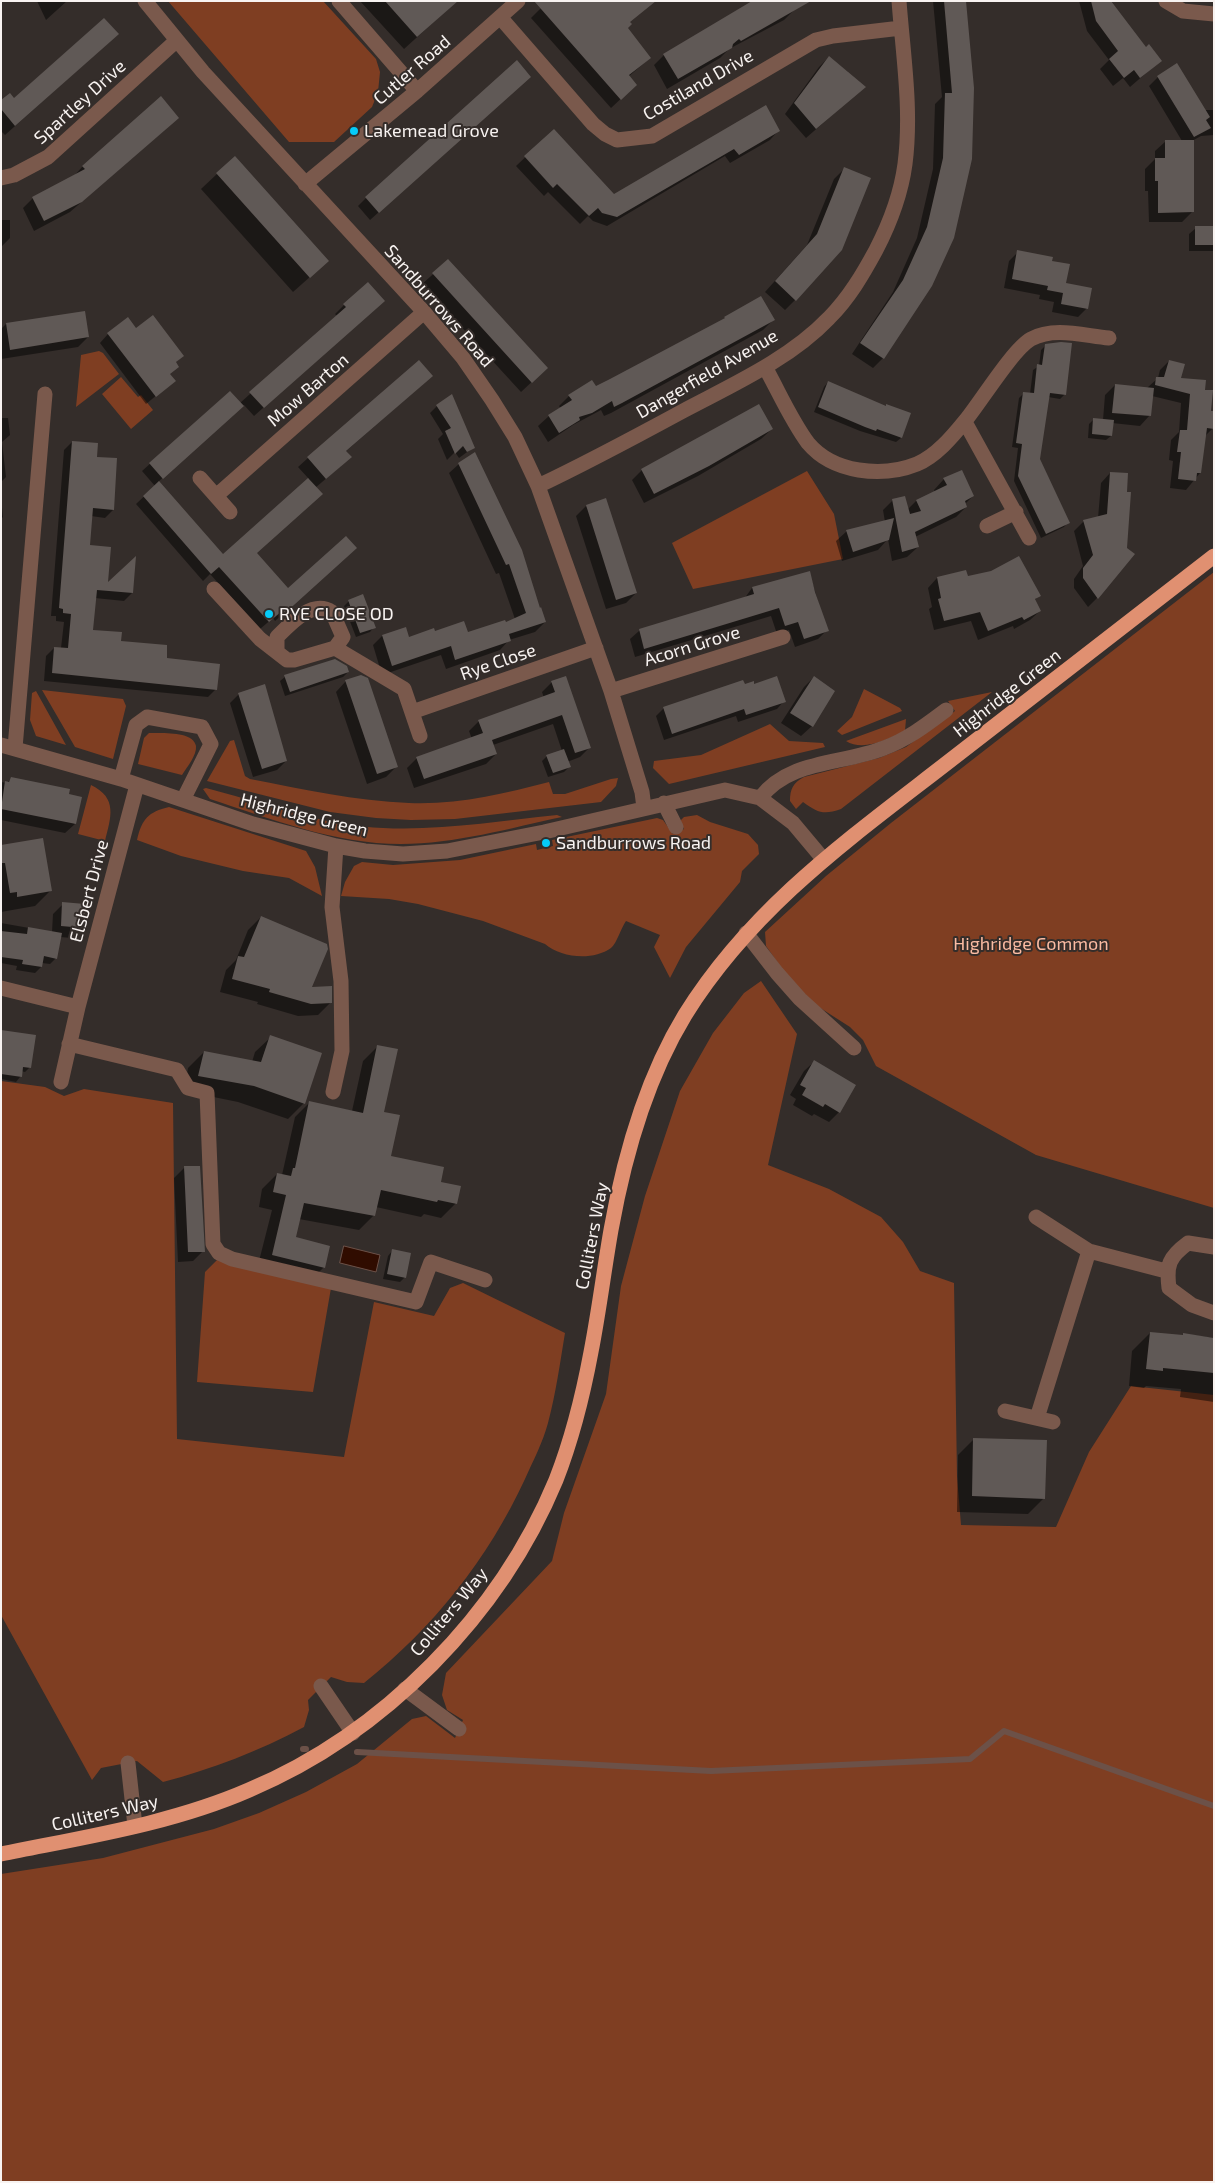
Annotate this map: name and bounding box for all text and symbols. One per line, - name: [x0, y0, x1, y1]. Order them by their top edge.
- street label: Cutler Road: [369, 31, 455, 109]
- street label: Costiland Drive: [639, 45, 757, 125]
- street label: Spartley Drive: [30, 55, 130, 149]
- place label: Lakemead Grove: [364, 120, 499, 142]
- marker: Lakemead Grove: [348, 125, 360, 137]
- street label: Sandburrows Road: [380, 240, 498, 372]
- street label: Dangerfield Avenue: [632, 325, 782, 423]
- street label: Mow Barton: [263, 349, 353, 431]
- place label: RYE CLOSE OD: [279, 603, 394, 625]
- marker: RYE CLOSE OD: [263, 608, 275, 620]
- street label: Acorn Grove: [641, 621, 743, 671]
- street label: Rye Close: [457, 639, 539, 685]
- street label: Highridge Green: [949, 644, 1065, 742]
- street label: Highridge Green: [238, 789, 370, 841]
- place label: Sandburrows Road: [556, 832, 711, 854]
- street label: Elsbert Drive: [65, 837, 113, 945]
- marker: Sandburrows Road: [540, 837, 552, 849]
- park label: Highridge Common: [953, 933, 1109, 955]
- street label: Colliters Way: [571, 1181, 613, 1291]
- street label: Colliters Way: [406, 1563, 492, 1661]
- street label: Colliters Way: [50, 1790, 160, 1836]

